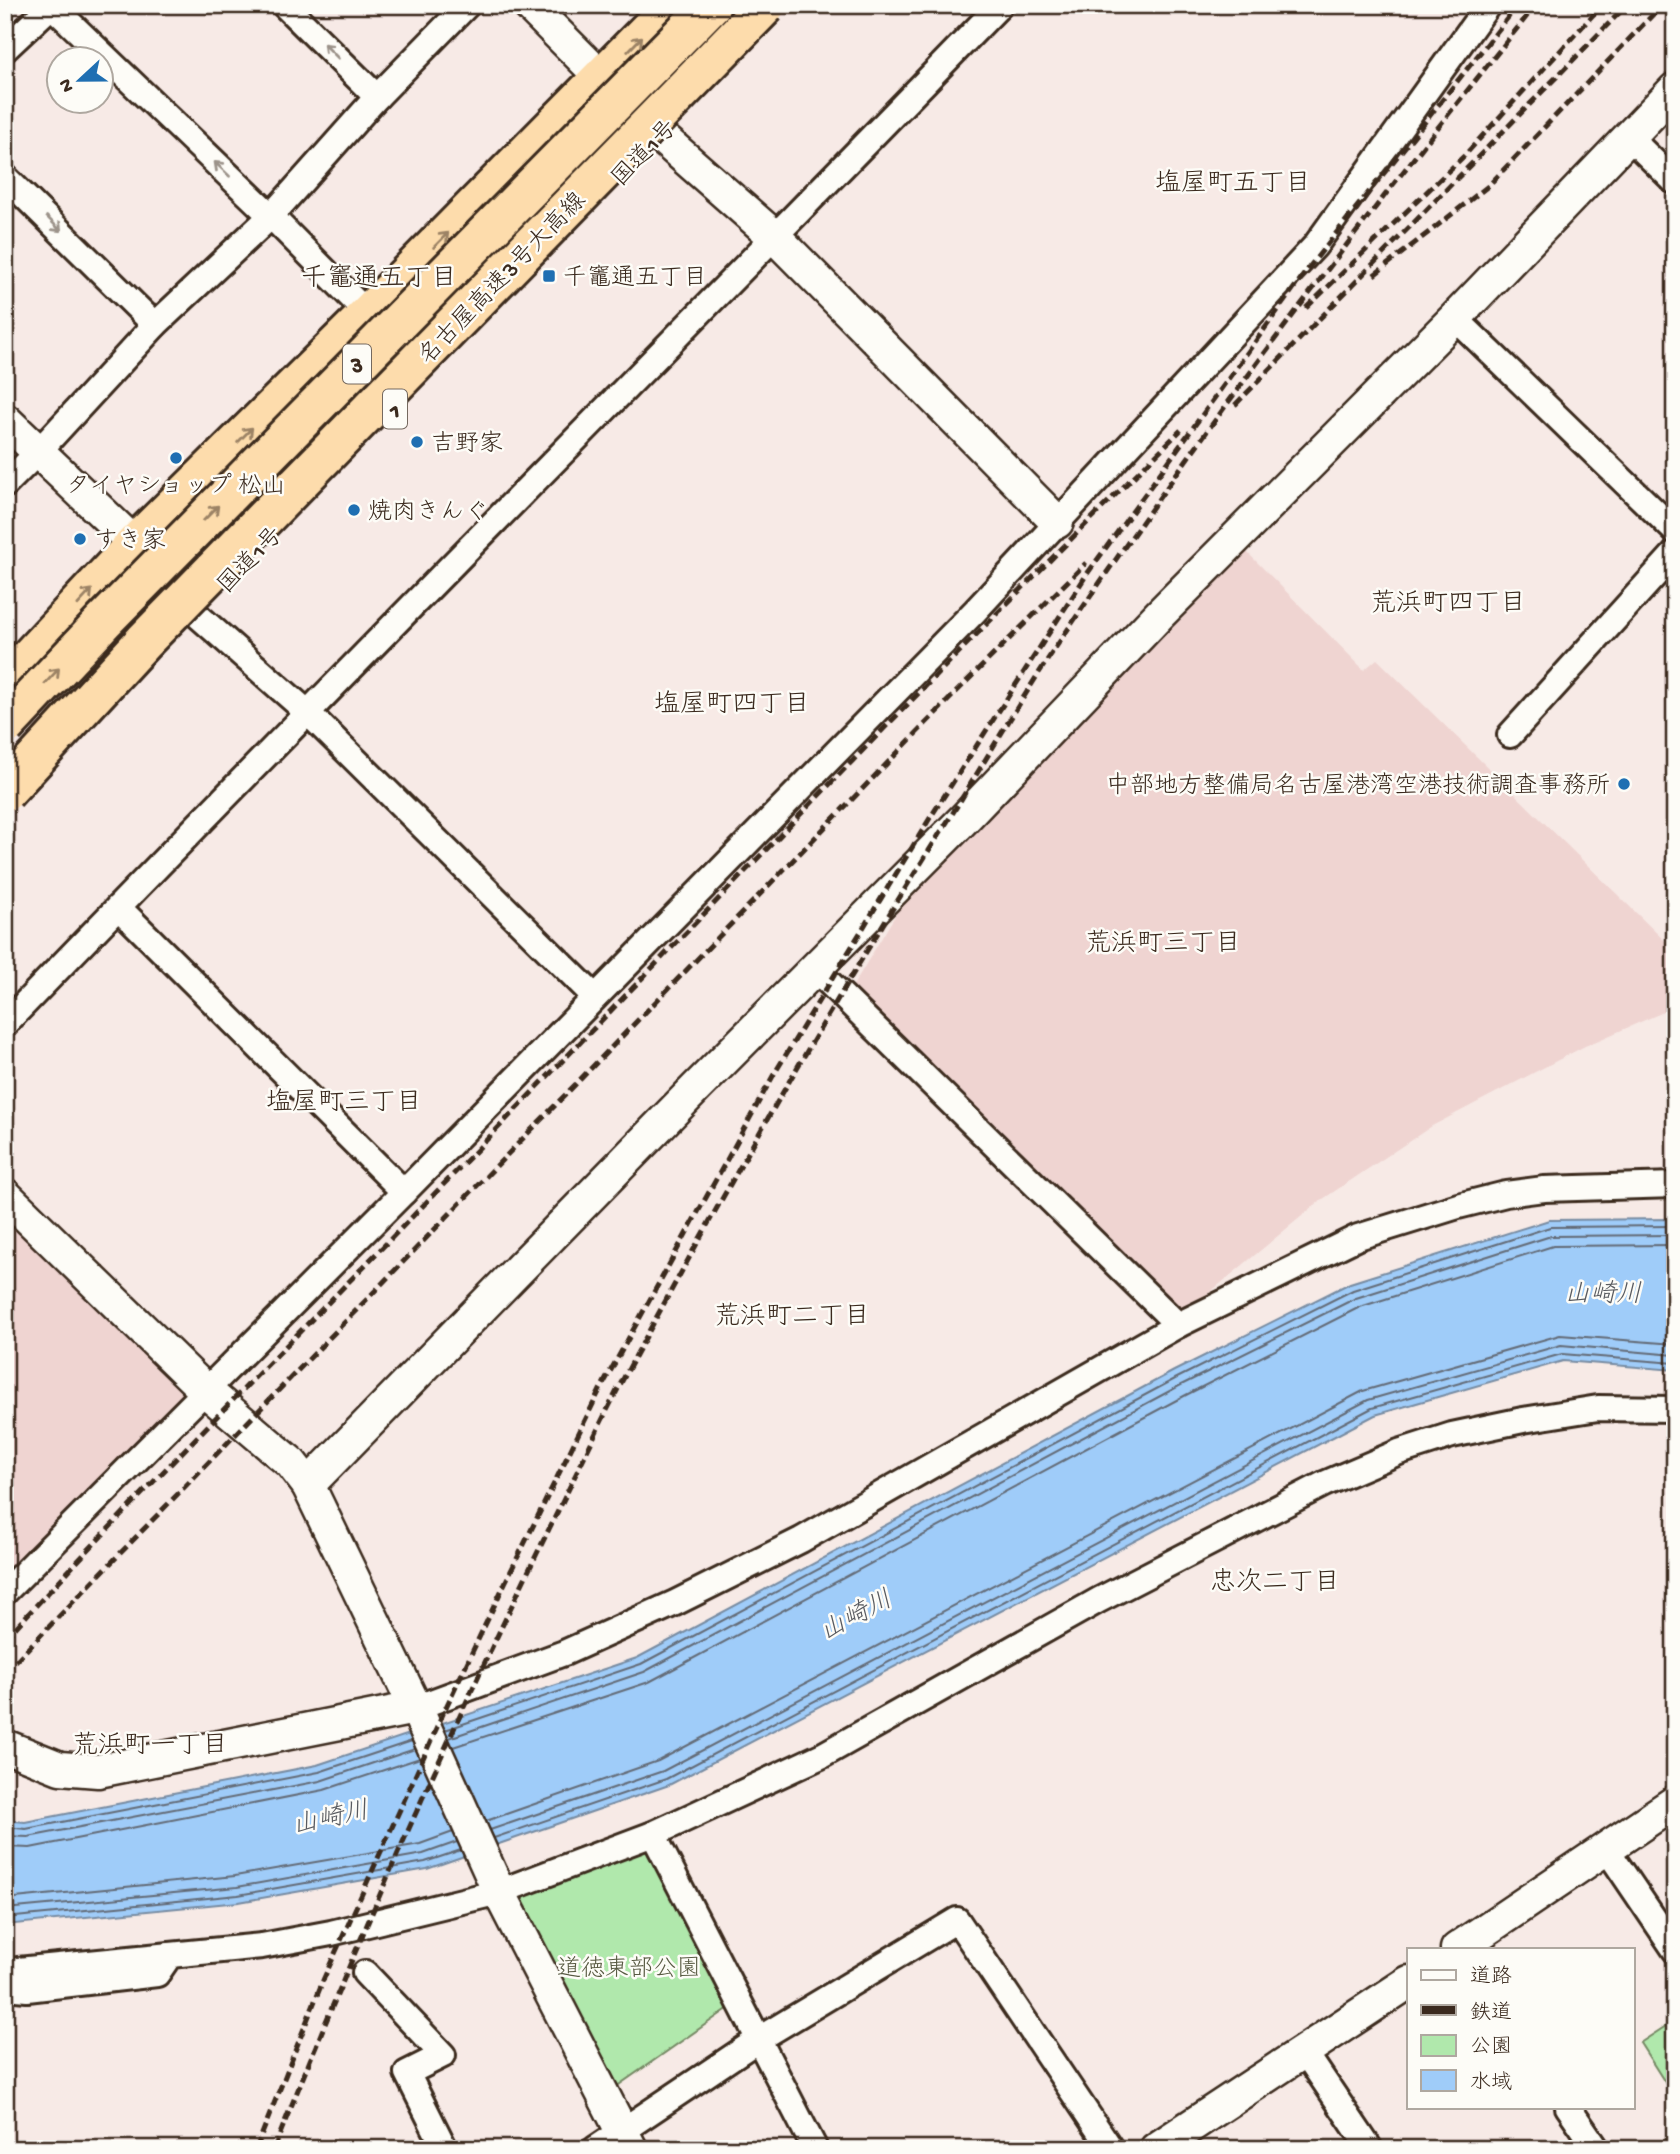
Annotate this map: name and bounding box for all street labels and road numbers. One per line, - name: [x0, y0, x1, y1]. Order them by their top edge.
- street label: 国道1号: [606, 114, 684, 194]
- street label: 名古屋高速3号大高線: [413, 186, 593, 372]
- road number: 3: [343, 344, 371, 384]
- road number: 1: [383, 390, 407, 428]
- street label: 国道1号: [212, 521, 290, 601]

